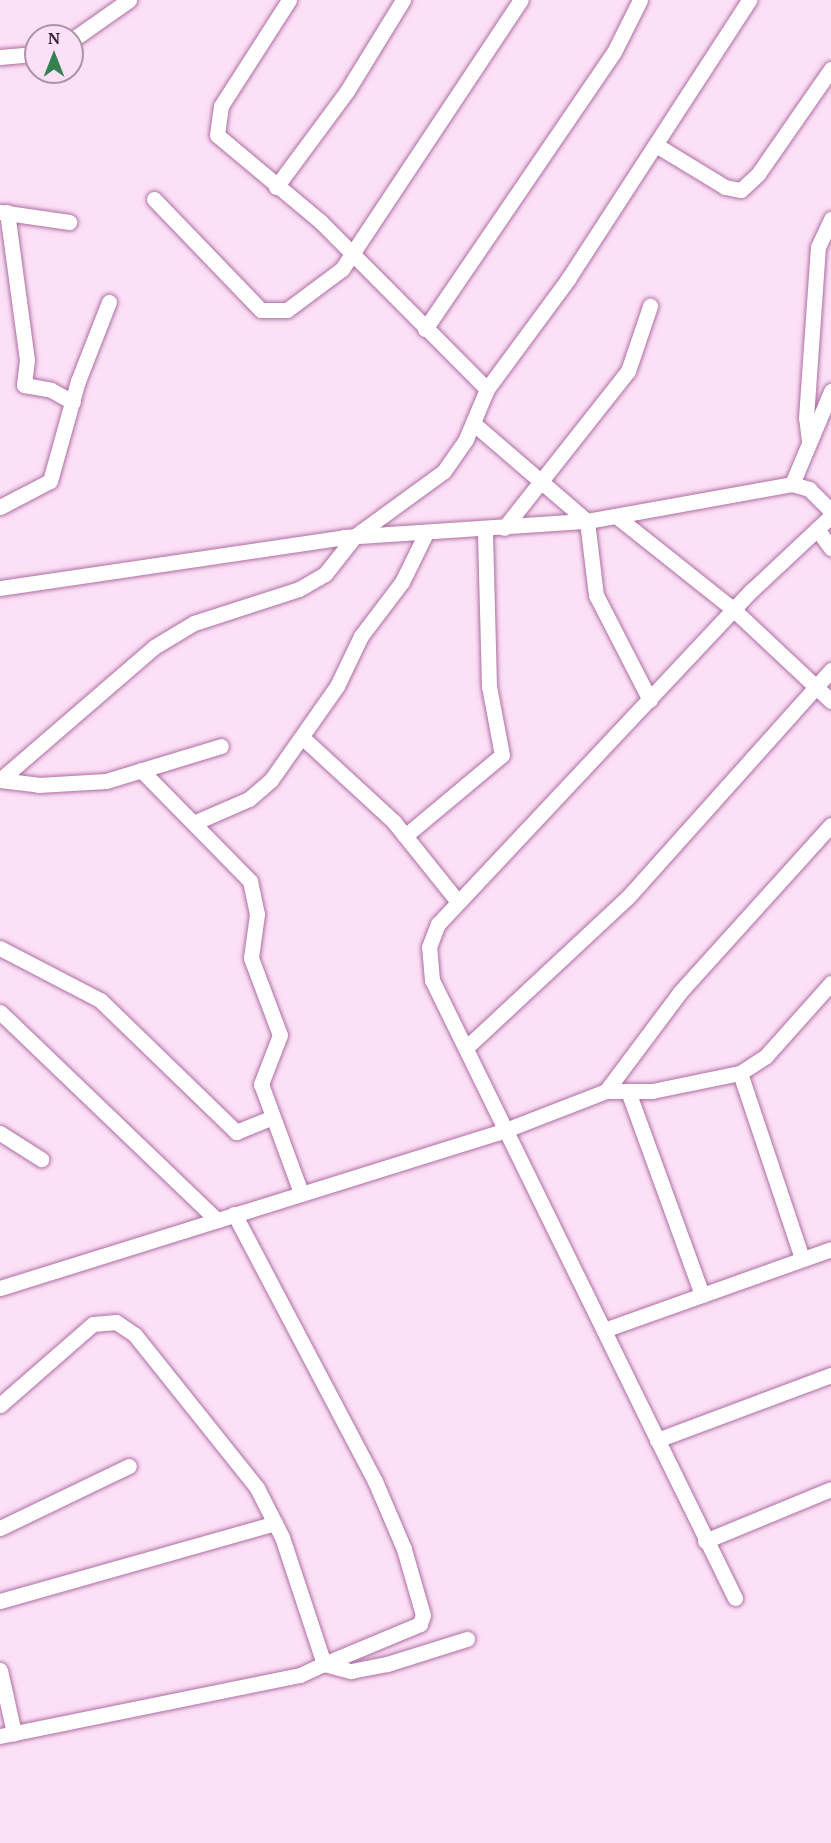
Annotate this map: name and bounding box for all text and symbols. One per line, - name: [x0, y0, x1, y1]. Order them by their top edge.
- north arrow: [24, 24, 84, 84]
- text: N: [48, 27, 60, 49]

